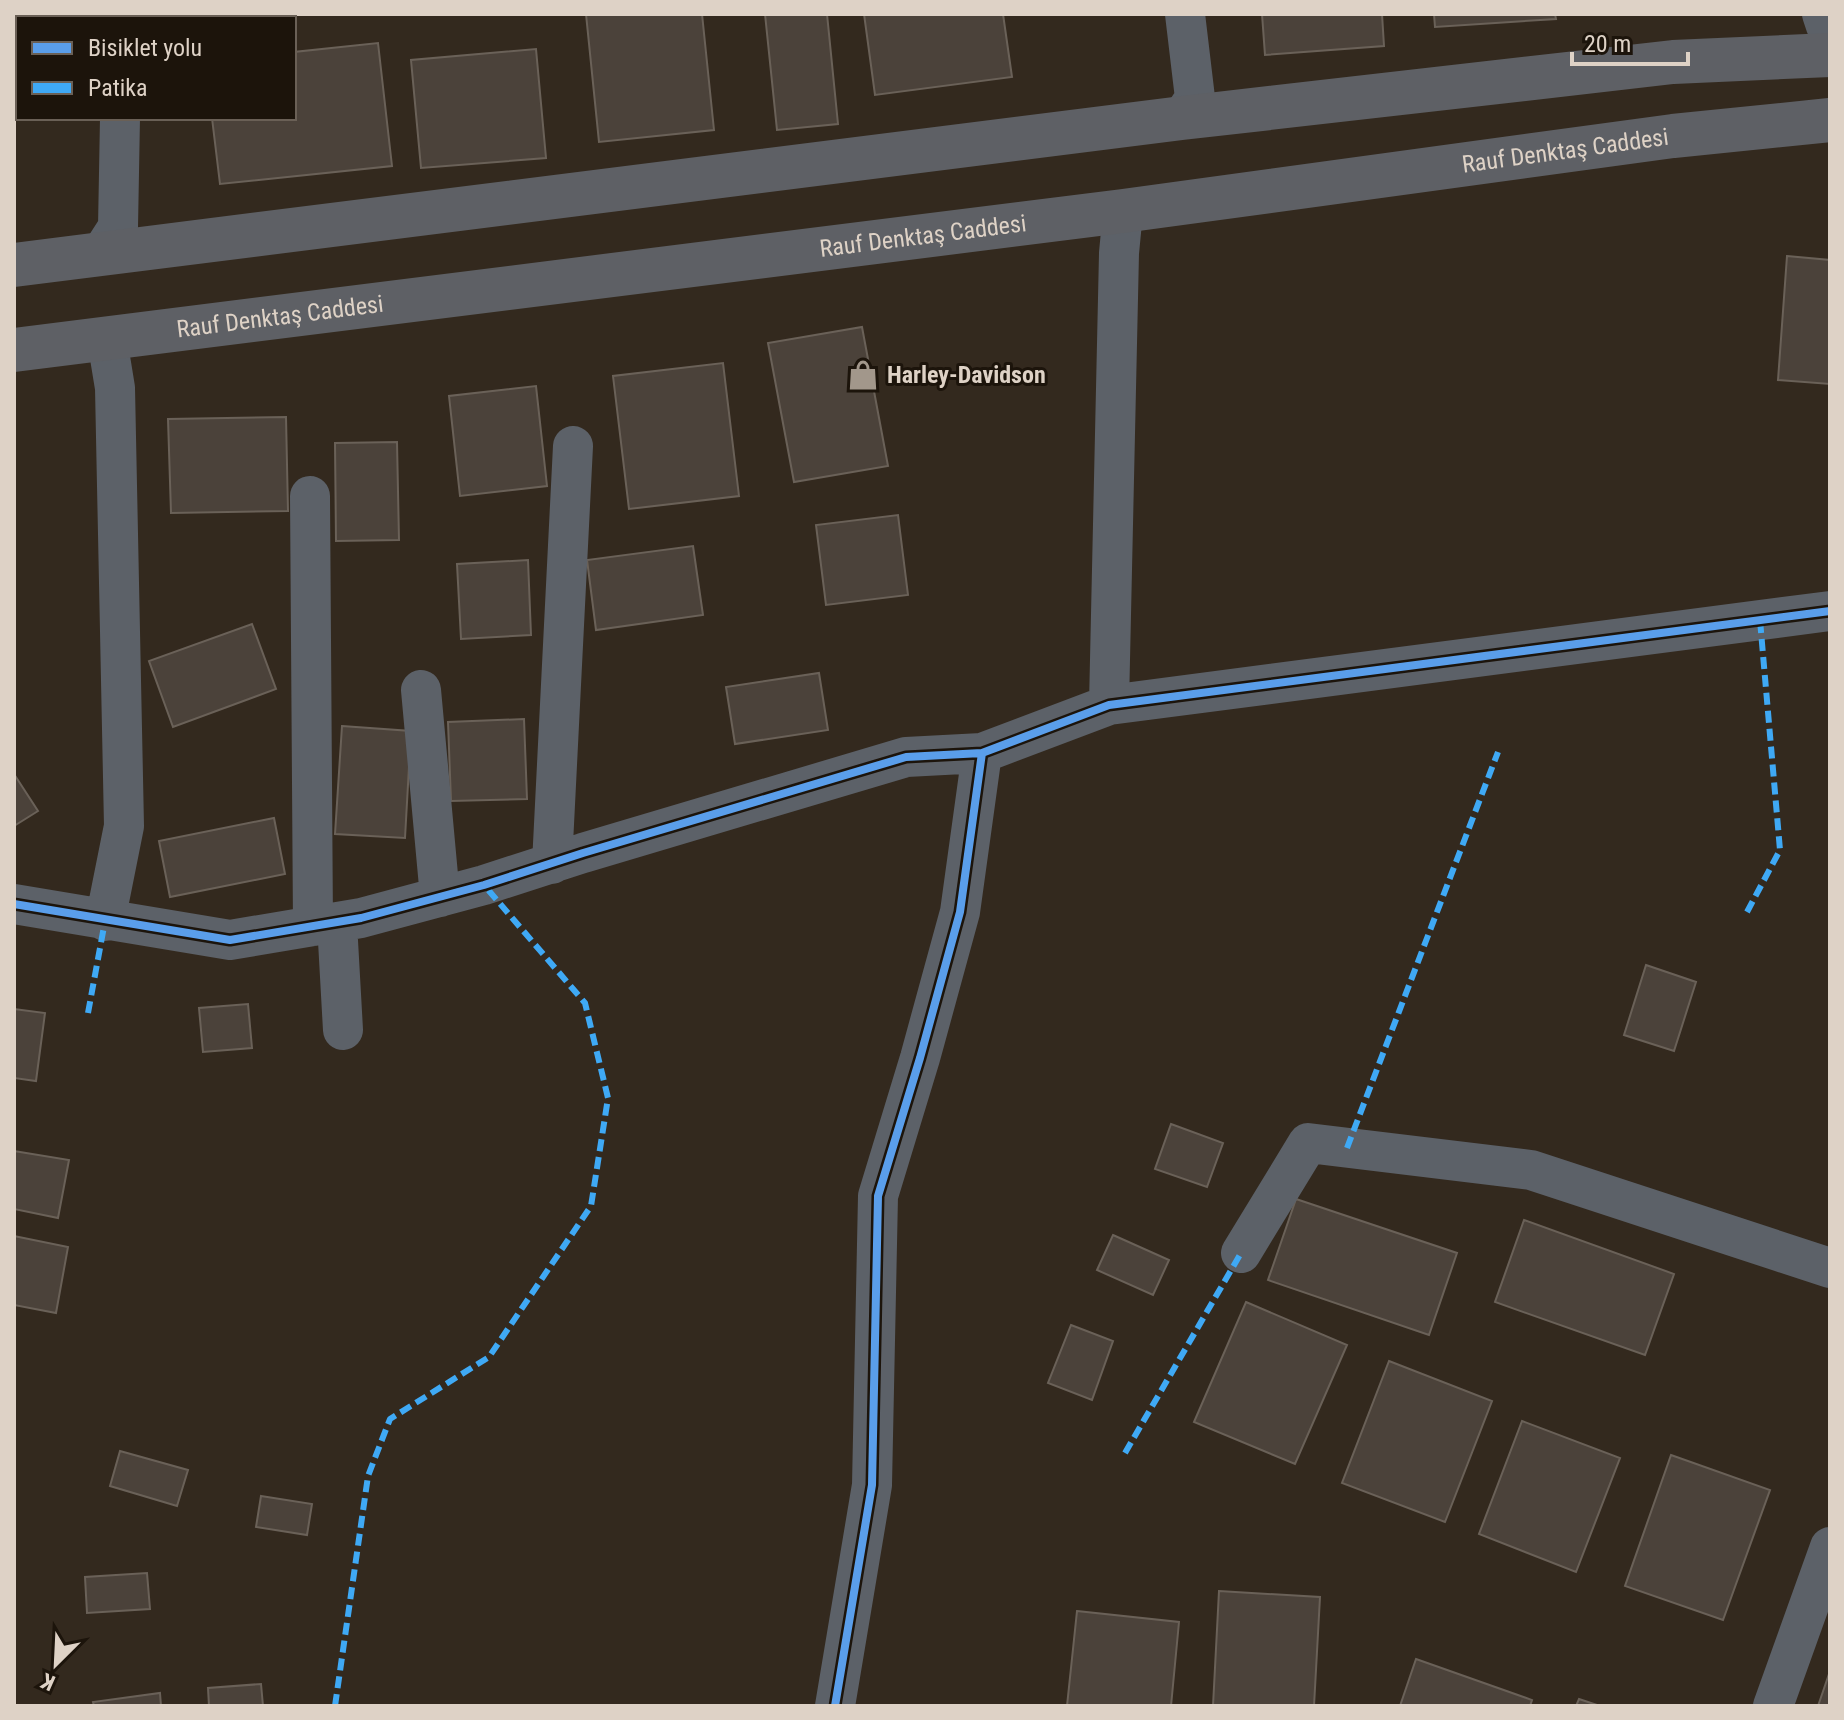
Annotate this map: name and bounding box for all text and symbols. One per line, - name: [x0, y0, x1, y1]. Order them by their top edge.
- legend: [16, 16, 296, 120]
- scale bar: [1572, 16, 1688, 66]
- text: 20 m: [1584, 30, 1631, 58]
- text: Bisiklet yolu: [88, 34, 202, 62]
- text: Patika: [88, 74, 148, 102]
- street label: Rauf Denktaş Caddesi: [1460, 123, 1670, 179]
- street label: Rauf Denktaş Caddesi: [818, 209, 1028, 263]
- street label: Rauf Denktaş Caddesi: [175, 290, 385, 344]
- shop icon: Harley-Davidson: [846, 358, 880, 392]
- place label: Harley-Davidson: [887, 361, 1046, 389]
- north arrow: [16, 1624, 96, 1704]
- text: K: [37, 1668, 59, 1696]

